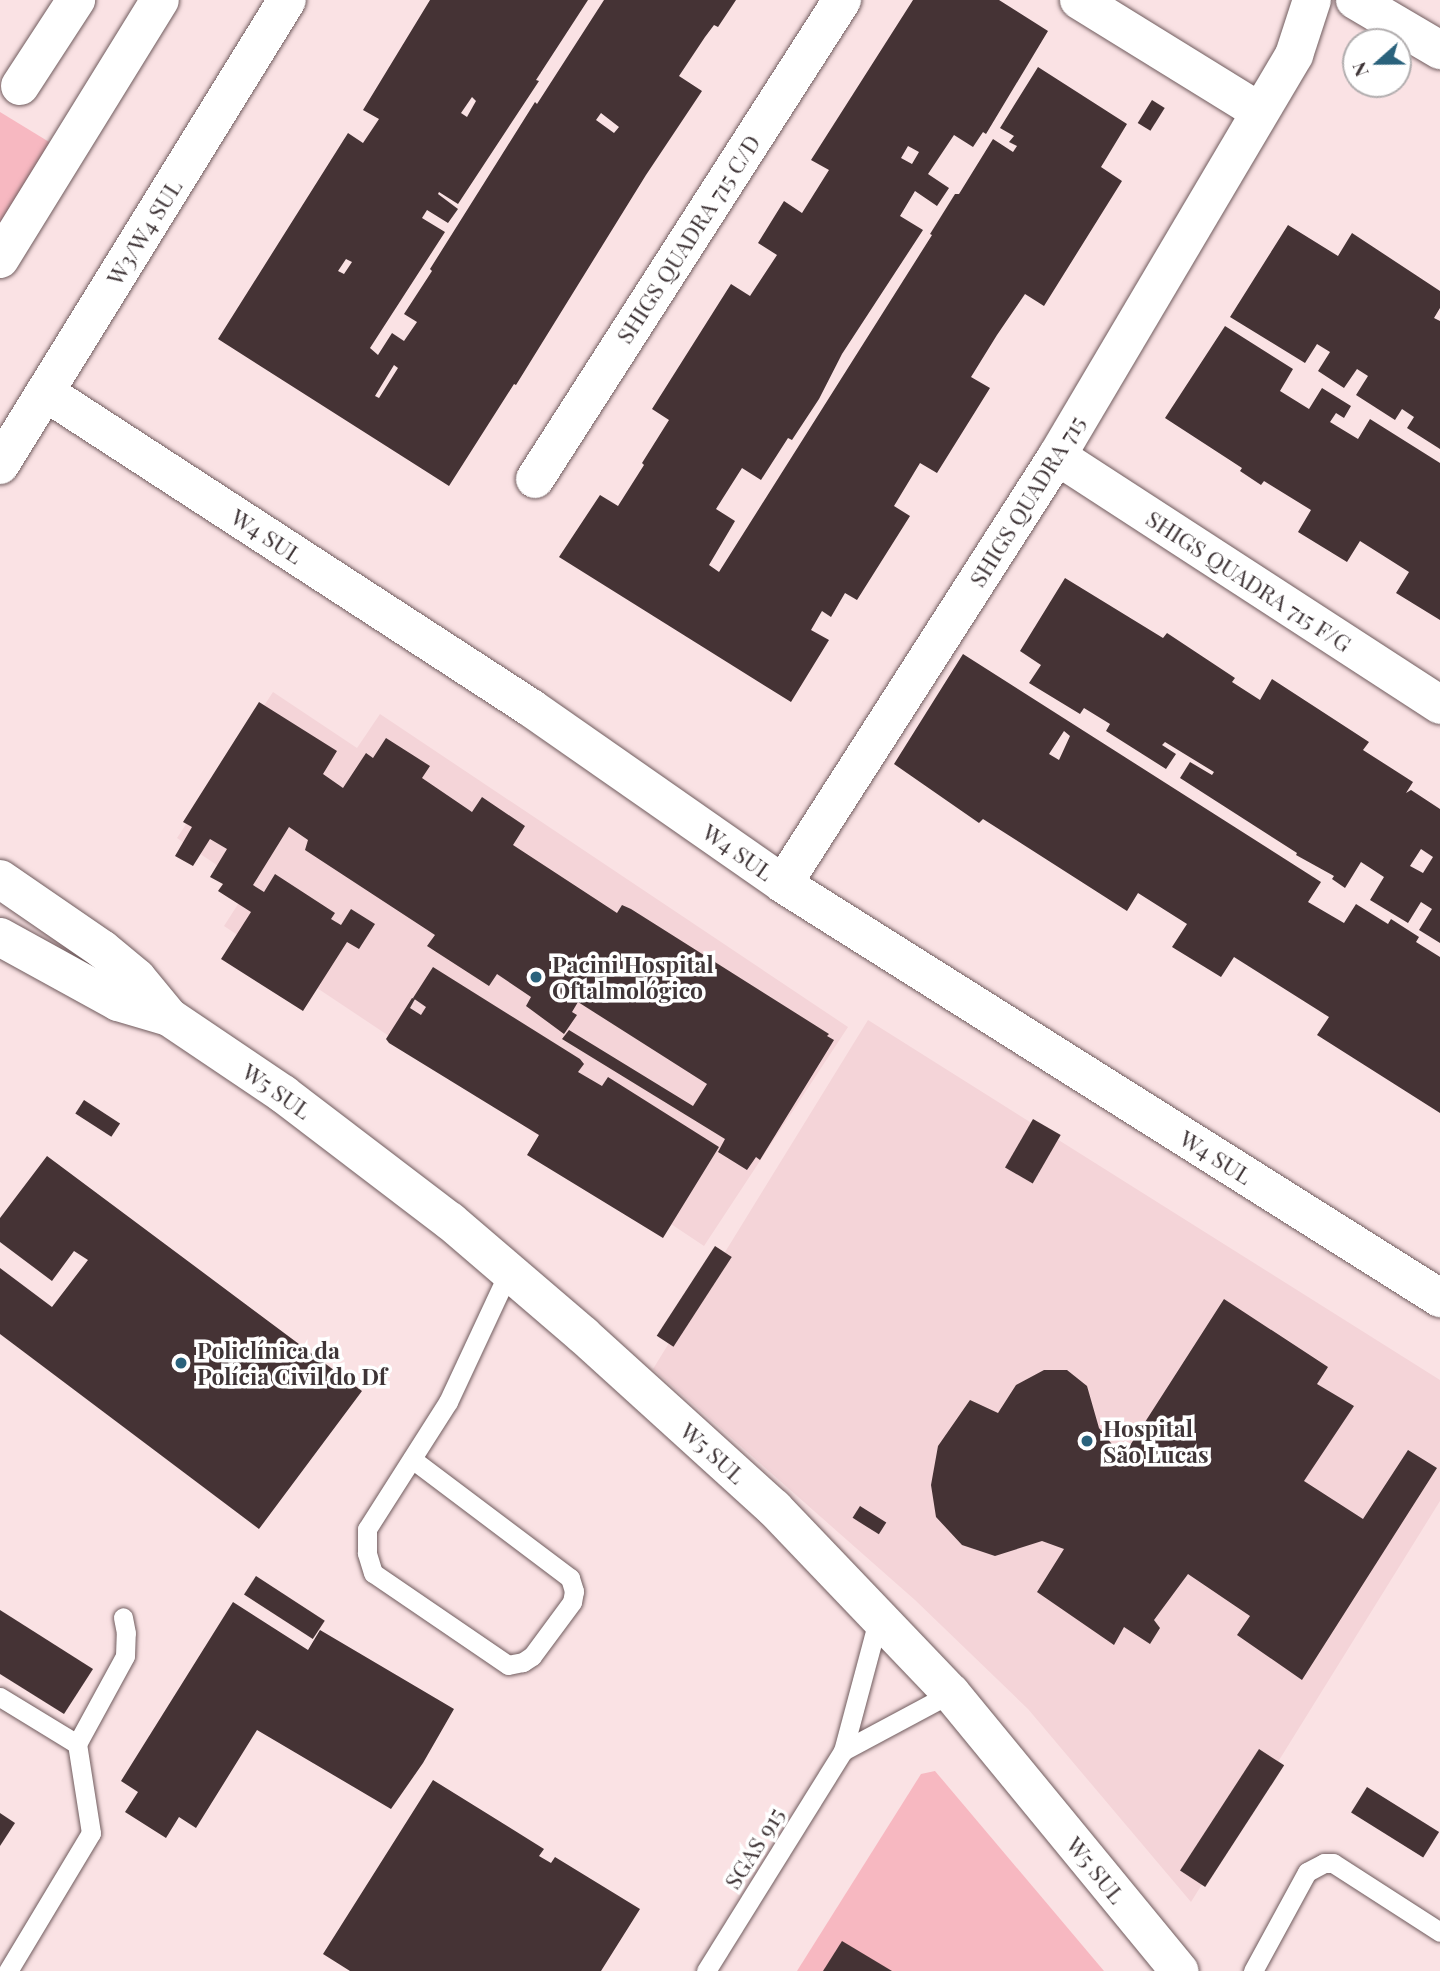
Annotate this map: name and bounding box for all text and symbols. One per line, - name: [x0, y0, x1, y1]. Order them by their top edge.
- north arrow: [1342, 28, 1412, 98]
- text: N: [1345, 59, 1374, 81]
- street label: SHIGS QUADRA 715 C/D: [610, 130, 766, 348]
- street label: W3/W4 SUL: [101, 174, 187, 290]
- street label: SHIGS QUADRA 715: [963, 410, 1091, 592]
- street label: W4 SUL: [226, 503, 308, 569]
- street label: SHIGS QUADRA 715 F/G: [1141, 504, 1357, 658]
- street label: W4 SUL: [698, 818, 778, 886]
- place label: Pacini Hospital Oftalmológico: [552, 950, 714, 1004]
- marker: Pacini Hospital Oftalmológico: [526, 967, 546, 987]
- street label: W5 SUL: [237, 1057, 317, 1125]
- street label: W4 SUL: [1175, 1124, 1257, 1190]
- place label: Policlínica da Polícia Civil do Df: [197, 1336, 387, 1390]
- marker: Policlínica da Polícia Civil do Df: [171, 1353, 191, 1373]
- place label: Hospital São Lucas: [1103, 1414, 1209, 1468]
- street label: W5 SUL: [675, 1417, 751, 1489]
- marker: Hospital São Lucas: [1077, 1431, 1097, 1451]
- street label: SGAS 915: [718, 1802, 790, 1894]
- street label: W5 SUL: [1061, 1831, 1131, 1909]

